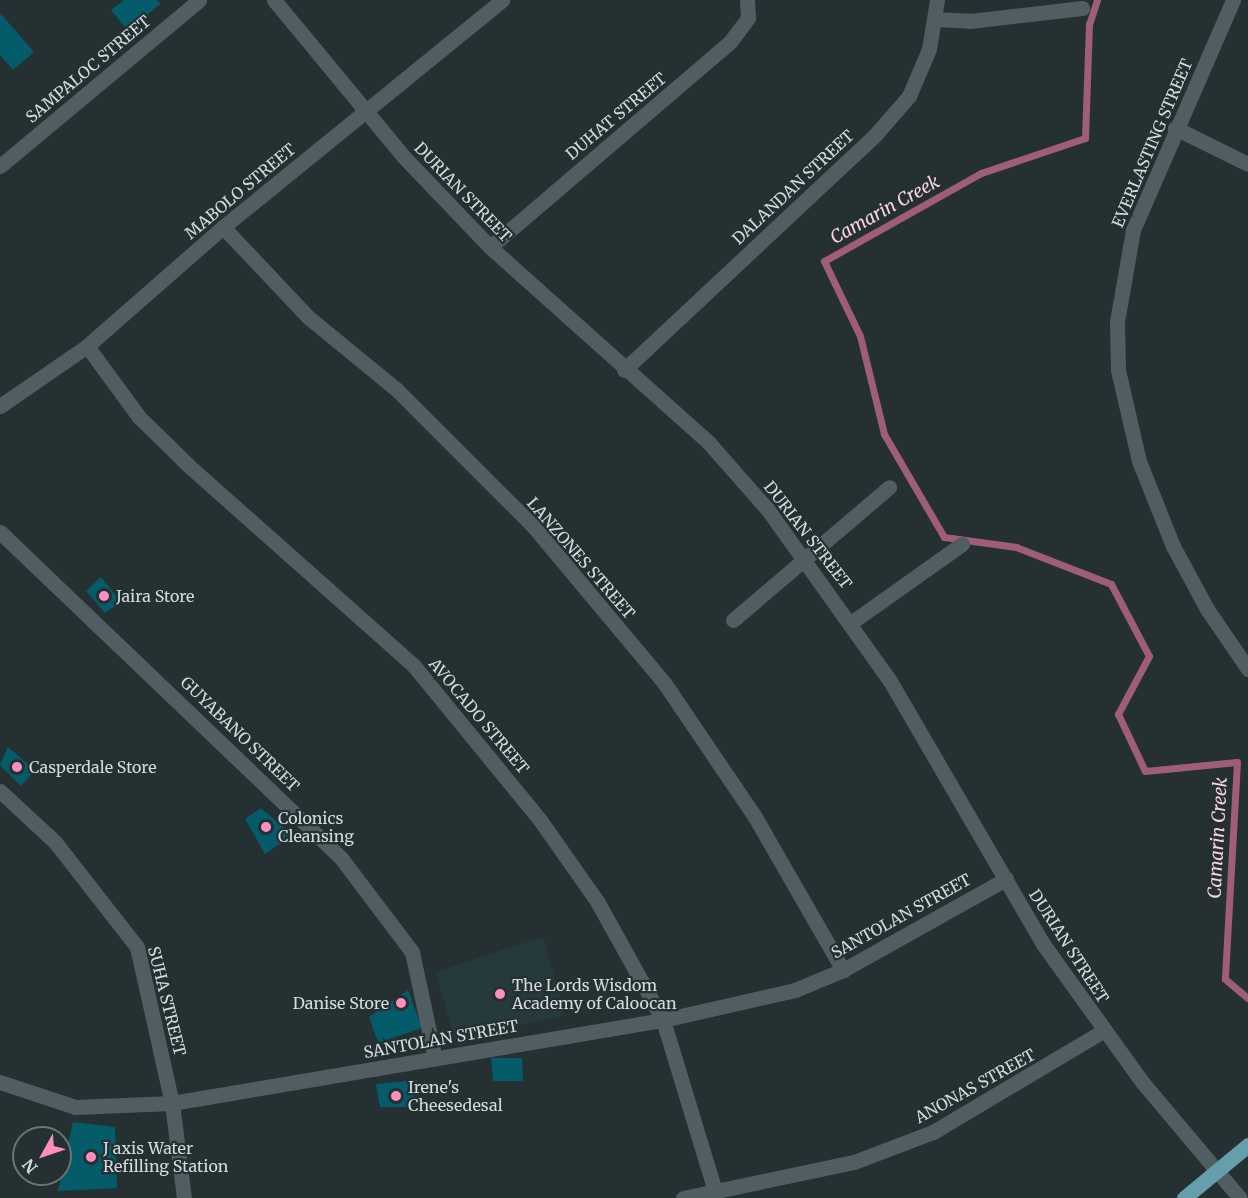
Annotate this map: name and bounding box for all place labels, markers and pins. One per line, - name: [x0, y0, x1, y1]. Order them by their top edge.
- place label: Jaira Store: [116, 586, 194, 606]
- marker: Jaira Store: [97, 589, 111, 603]
- place label: Casperdale Store: [29, 757, 157, 777]
- marker: Casperdale Store: [10, 760, 24, 774]
- place label: Colonics Cleansing: [278, 808, 354, 846]
- marker: Colonics Cleansing: [259, 820, 273, 834]
- place label: The Lords Wisdom Academy of Caloocan: [512, 975, 676, 1013]
- marker: The Lords Wisdom Academy of Caloocan: [493, 987, 507, 1001]
- place label: Danise Store: [293, 993, 389, 1013]
- marker: Danise Store: [394, 996, 408, 1010]
- place label: Irene's Cheesedesal: [408, 1077, 503, 1115]
- marker: Irene's Cheesedesal: [389, 1089, 403, 1103]
- place label: J axis Water Refilling Station: [103, 1138, 228, 1176]
- marker: J axis Water Refilling Station: [84, 1150, 98, 1164]

